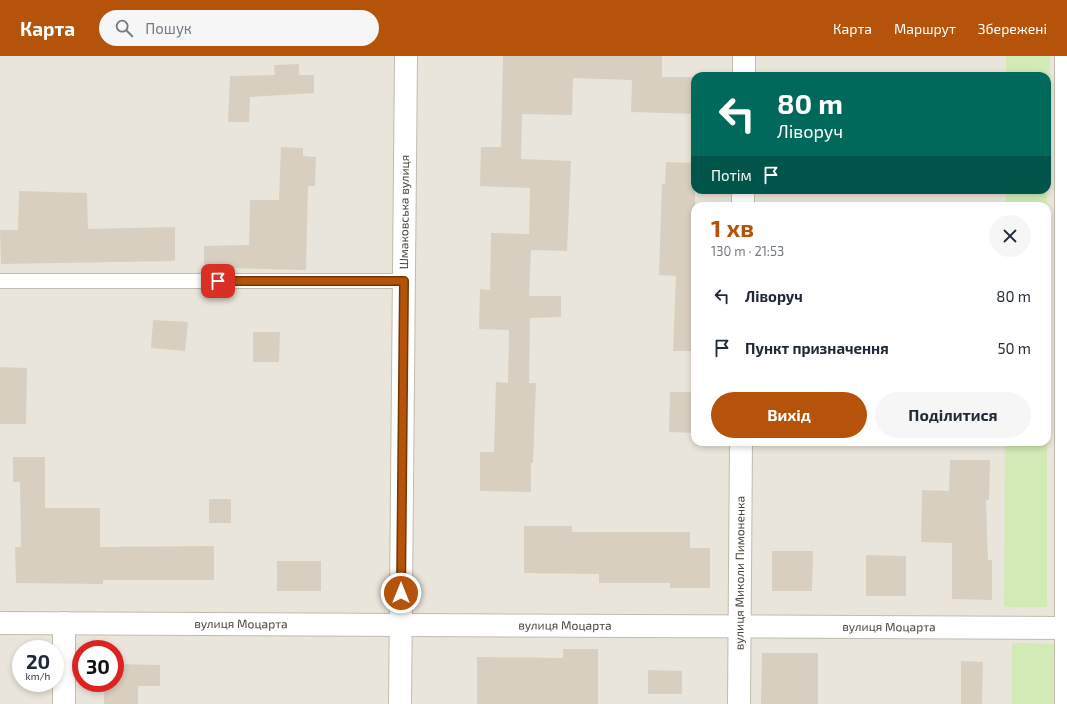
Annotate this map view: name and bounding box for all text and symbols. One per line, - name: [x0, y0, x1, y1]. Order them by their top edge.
- search box: [99, 10, 379, 46]
- text: Карта: [20, 17, 75, 40]
- icon: search: [113, 17, 135, 39]
- text: Пошук: [145, 19, 192, 37]
- text: Карта: [833, 20, 872, 37]
- text: Маршрут: [894, 20, 956, 37]
- text: Збережені: [978, 20, 1047, 37]
- text: 80 m: [777, 86, 843, 120]
- icon: left: [711, 88, 763, 140]
- text: Ліворуч: [777, 120, 843, 142]
- street label: Шмаковська вулиця: [396, 155, 412, 269]
- icon: arrive: [760, 164, 782, 186]
- text: Потім: [711, 166, 752, 184]
- text: 1 хв: [711, 213, 754, 242]
- button: close: [989, 215, 1031, 257]
- text: 130 m · 21:53: [711, 243, 784, 259]
- pin: [201, 264, 235, 298]
- icon: arrive: [207, 270, 229, 292]
- icon: left: [711, 285, 733, 307]
- text: Ліворуч: [745, 287, 803, 305]
- text: 80 m: [996, 287, 1031, 305]
- icon: arrive: [711, 337, 733, 359]
- text: Пункт призначення: [745, 339, 889, 357]
- text: 50 m: [997, 339, 1031, 357]
- button: Вихід: [711, 392, 867, 438]
- button: Поділитися: [875, 392, 1031, 438]
- street label: вулиця Миколи Пимоненка: [731, 496, 747, 650]
- position arrow: [380, 572, 422, 614]
- street label: вулиця Моцарта: [194, 616, 288, 631]
- street label: вулиця Моцарта: [518, 617, 612, 632]
- street label: вулиця Моцарта: [842, 619, 936, 634]
- speed limit sign: 30: [72, 640, 124, 692]
- text: 20: [26, 649, 50, 673]
- text: km/h: [26, 670, 50, 682]

